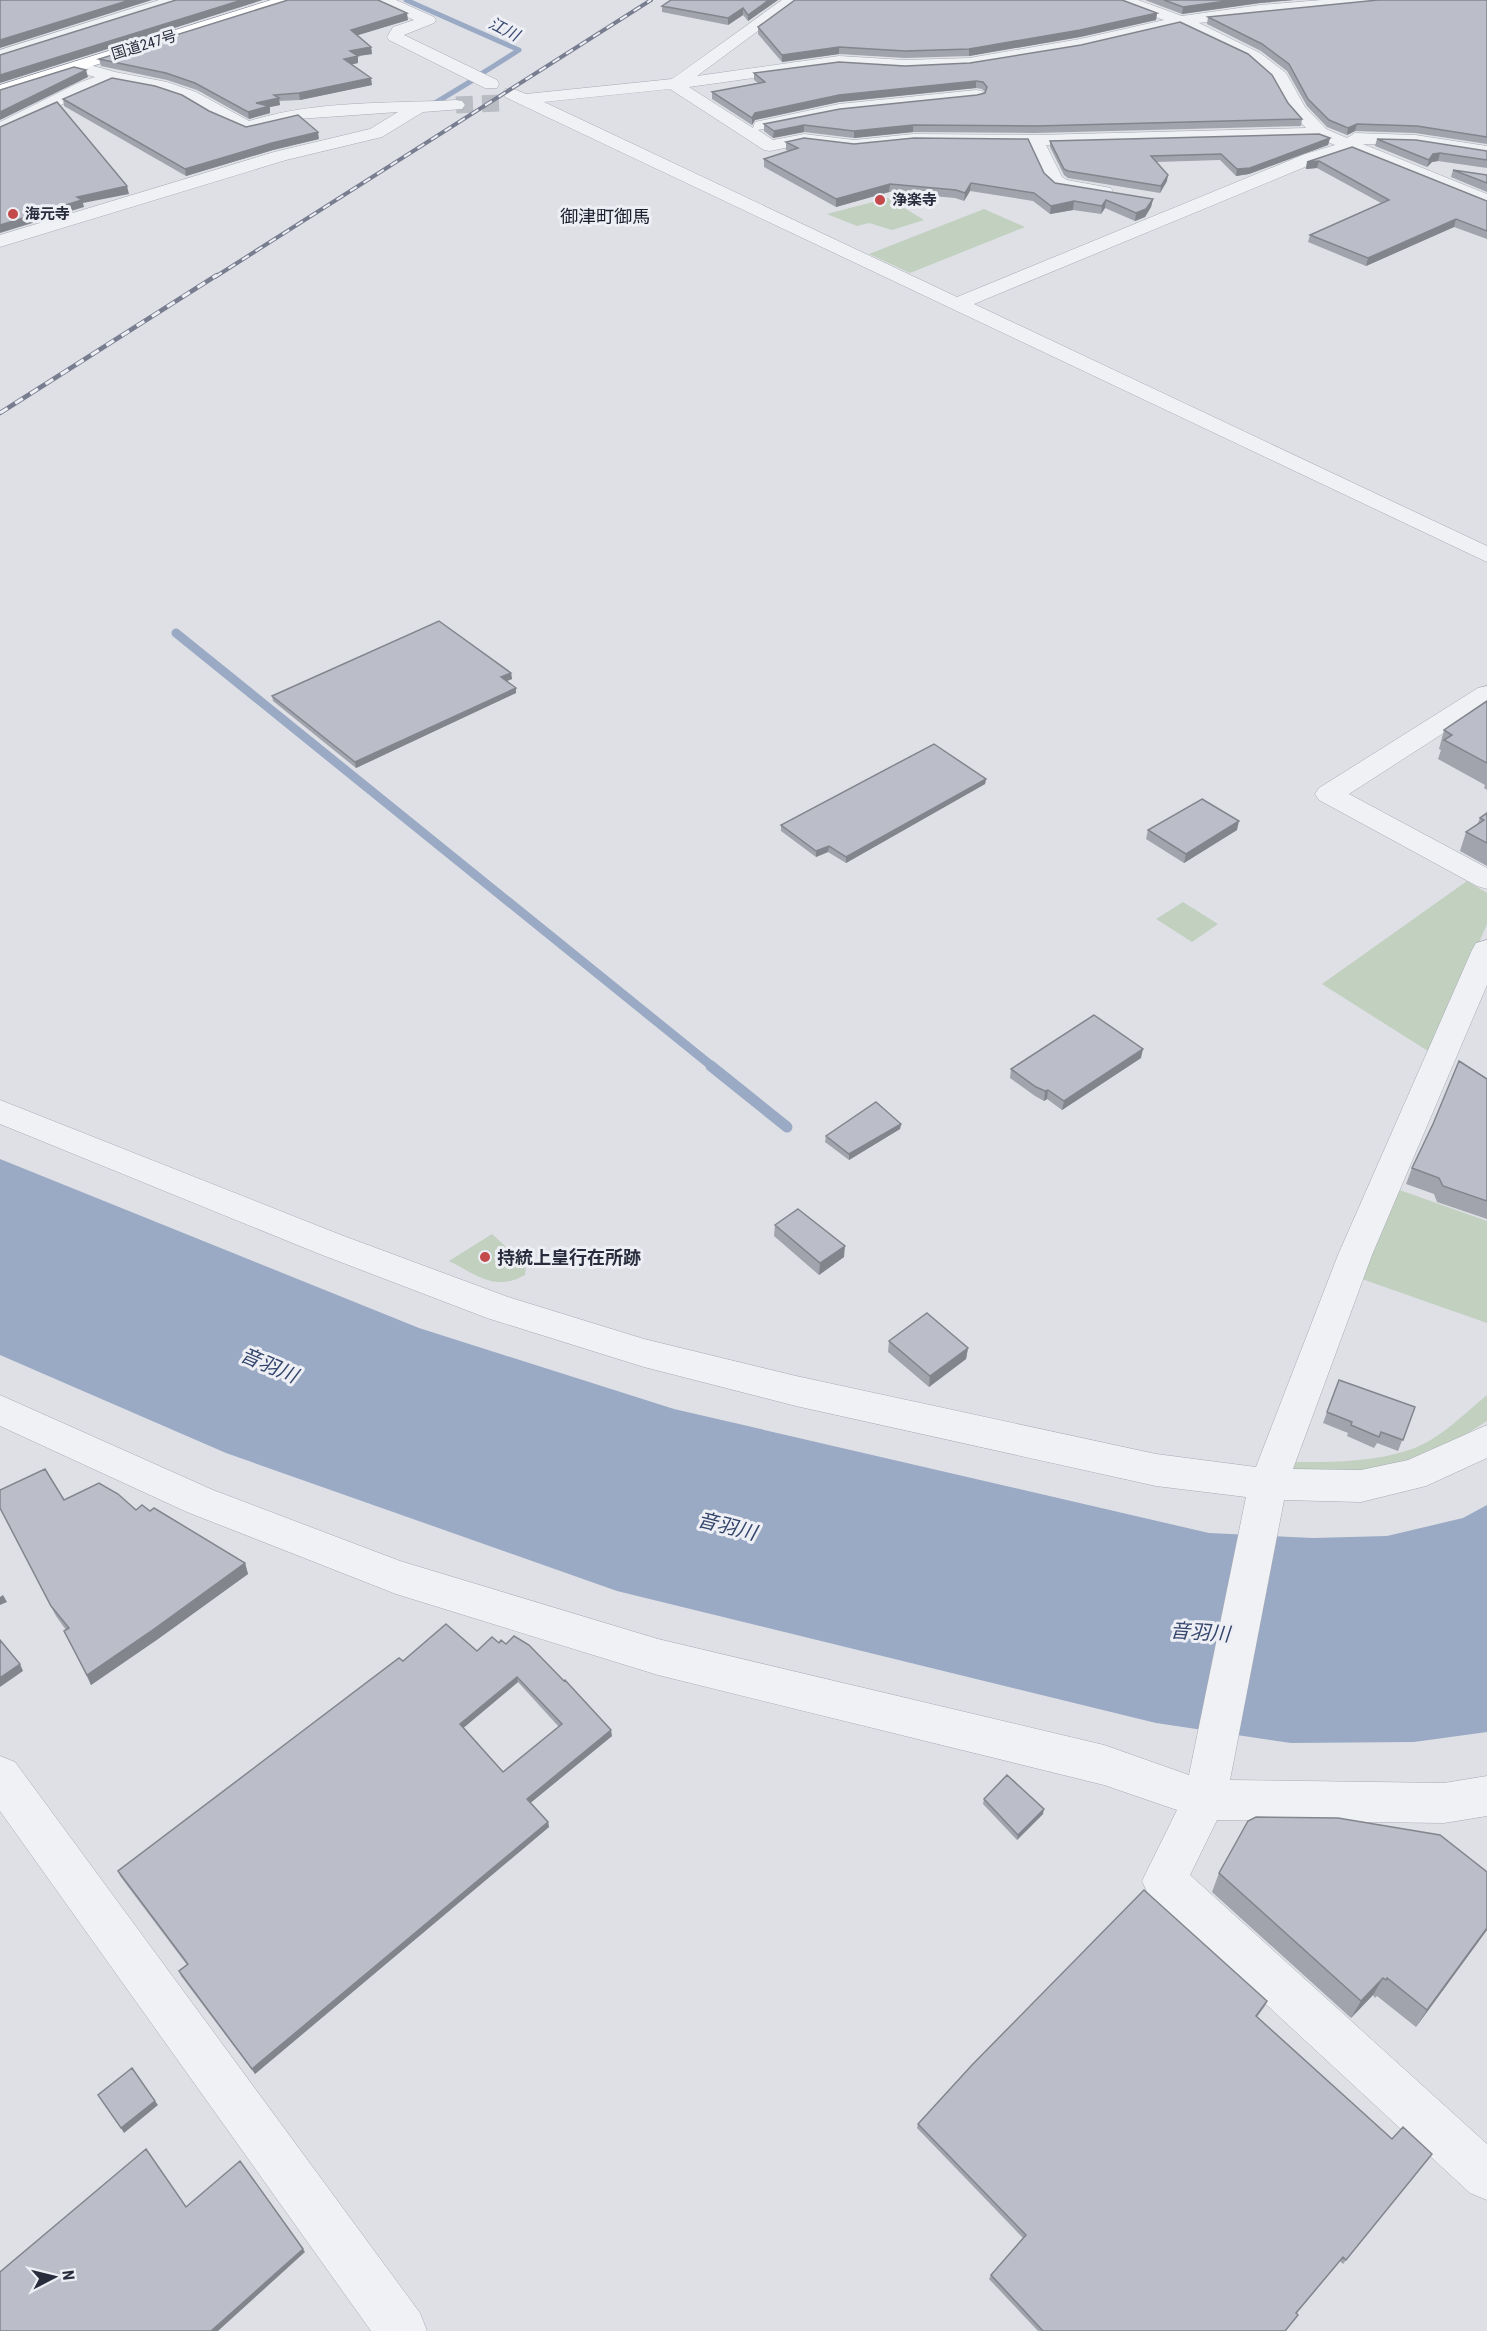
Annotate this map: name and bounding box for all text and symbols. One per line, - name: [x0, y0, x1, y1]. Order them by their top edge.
- water label: 江川: [485, 13, 524, 46]
- street label: 国道247号: [109, 27, 179, 63]
- place label: 浄楽寺: [892, 191, 937, 209]
- marker: 浄楽寺: [873, 193, 887, 207]
- place label: 海元寺: [25, 205, 70, 223]
- district label: 御津町御馬: [560, 206, 650, 227]
- marker: 海元寺: [6, 207, 20, 221]
- place label: 持統上皇行在所跡: [497, 1247, 641, 1268]
- marker: 持統上皇行在所跡: [478, 1250, 492, 1264]
- water label: 音羽川: [237, 1342, 303, 1389]
- water label: 音羽川: [695, 1507, 761, 1545]
- water label: 音羽川: [1169, 1618, 1233, 1646]
- north arrow: [24, 2247, 84, 2307]
- text: N: [58, 2269, 78, 2281]

